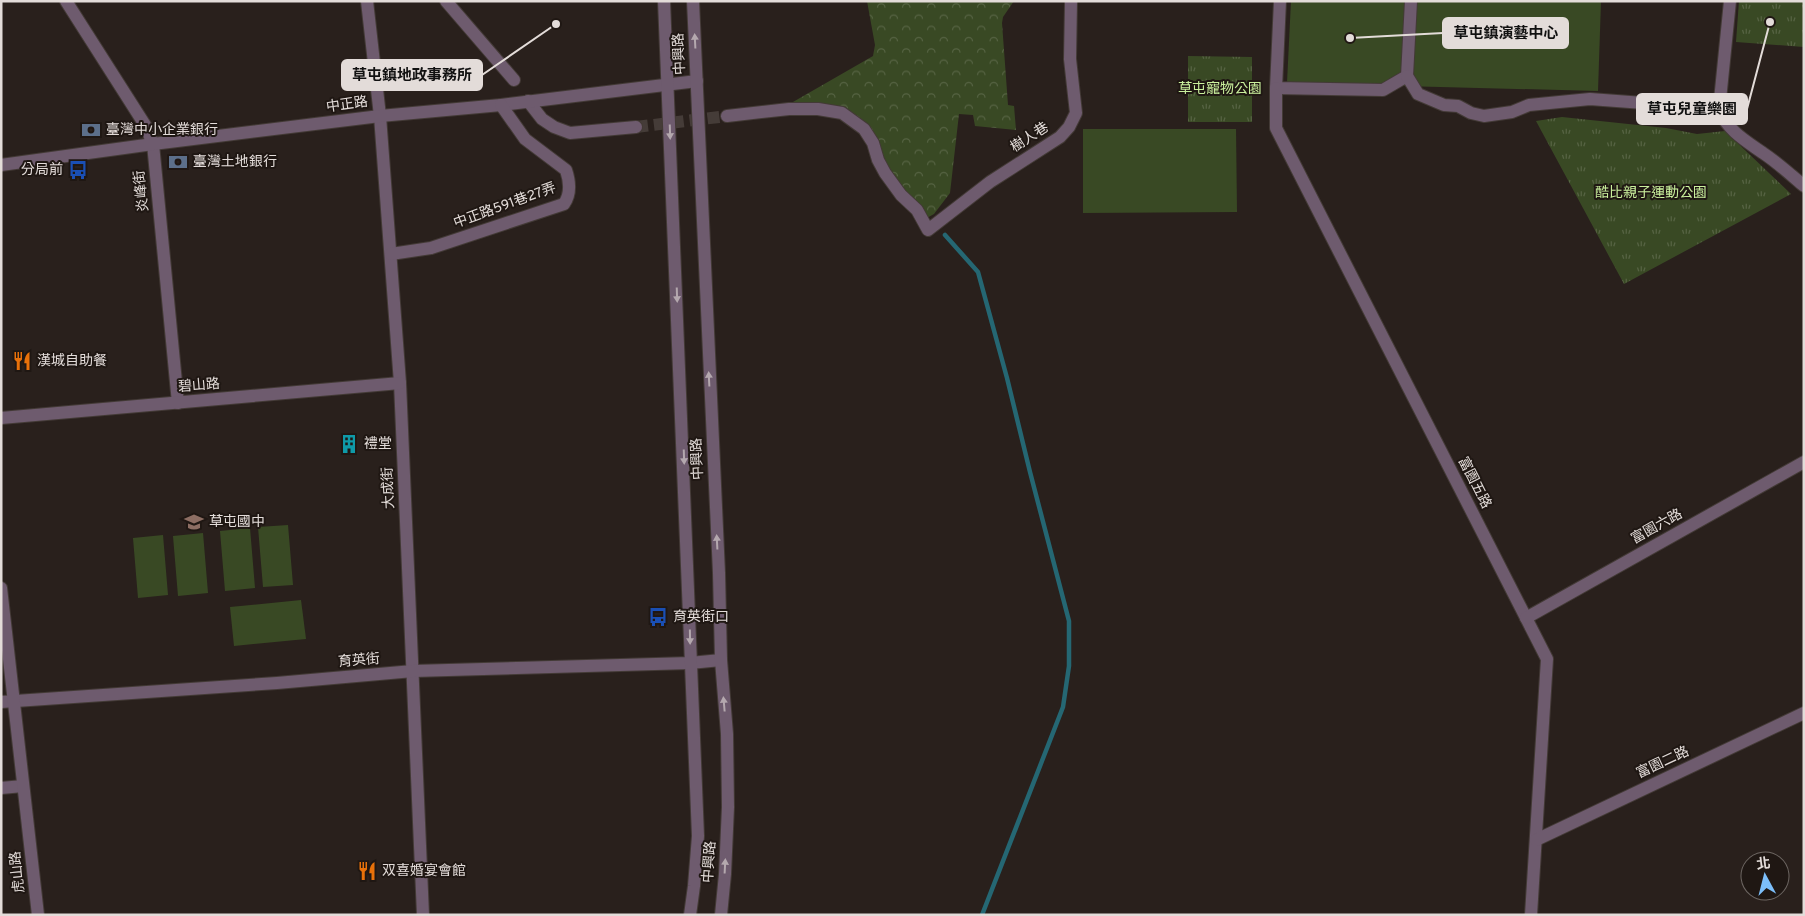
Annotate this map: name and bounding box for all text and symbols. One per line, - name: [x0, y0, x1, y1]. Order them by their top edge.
- callout: 草屯鎮演藝中心: [1443, 18, 1568, 48]
- text: 草屯鎮演藝中心: [1453, 24, 1559, 44]
- street label: 中興路: [670, 33, 690, 75]
- one-way arrow: [690, 33, 698, 49]
- callout: 草屯鎮地政事務所: [342, 60, 482, 90]
- text: 草屯鎮地政事務所: [352, 66, 472, 86]
- park label: 草屯寵物公園: [1178, 80, 1262, 98]
- street label: 中正路: [325, 94, 369, 116]
- callout: 草屯兒童樂園: [1637, 94, 1747, 124]
- text: 草屯兒童樂園: [1647, 100, 1737, 120]
- bank icon: 臺灣中小企業銀行: [80, 119, 102, 141]
- street label: 樹人巷: [1007, 119, 1052, 157]
- place label: 臺灣中小企業銀行: [106, 121, 218, 139]
- one-way arrow: [667, 124, 675, 140]
- bank icon: 臺灣土地銀行: [167, 151, 189, 173]
- place label: 臺灣土地銀行: [193, 154, 277, 171]
- bus stop icon: 分局前: [67, 159, 89, 181]
- place label: 分局前: [21, 161, 63, 179]
- street label: 炎峰街: [130, 169, 153, 213]
- street label: 中正路591巷27弄: [451, 180, 559, 232]
- park label: 酷比親子運動公園: [1595, 185, 1707, 202]
- one-way arrow: [673, 287, 681, 303]
- restaurant icon: 漢城自助餐: [11, 350, 33, 372]
- place label: 漢城自助餐: [37, 353, 107, 370]
- one-way arrow: [705, 371, 713, 387]
- street label: 碧山路: [177, 376, 221, 396]
- building icon: 禮堂: [338, 433, 360, 455]
- place label: 禮堂: [364, 436, 392, 453]
- street label: 中興路: [688, 438, 708, 480]
- one-way arrow: [680, 449, 688, 465]
- street label: 富園五路: [1454, 454, 1494, 512]
- street label: 大成街: [379, 467, 399, 509]
- street label: 富園六路: [1628, 506, 1686, 548]
- school or university icon: 草屯國中: [183, 511, 205, 533]
- place label: 草屯國中: [209, 514, 265, 531]
- one-way arrow: [713, 533, 721, 549]
- bus stop icon: 育英街口: [647, 606, 669, 628]
- place label: 育英街口: [673, 609, 729, 626]
- one-way arrow: [686, 629, 694, 645]
- street label: 育英街: [337, 651, 381, 671]
- one-way arrow: [720, 696, 728, 712]
- street label: 富園二路: [1634, 743, 1692, 783]
- street label: 中興路: [700, 840, 720, 884]
- street label: 虎山路: [7, 850, 29, 894]
- north arrow: [1740, 851, 1790, 901]
- text: 北: [1756, 855, 1772, 874]
- one-way arrow: [722, 858, 730, 874]
- restaurant icon: 双喜婚宴會館: [356, 860, 378, 882]
- place label: 双喜婚宴會館: [382, 862, 466, 880]

